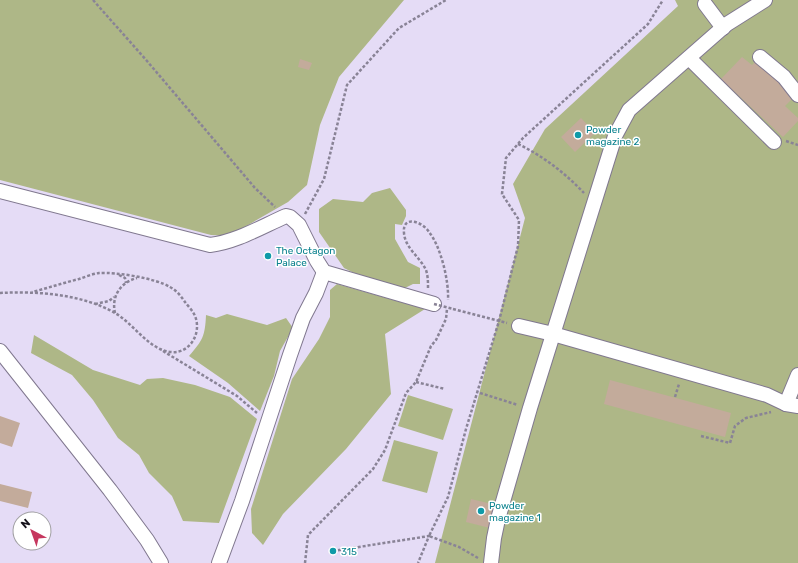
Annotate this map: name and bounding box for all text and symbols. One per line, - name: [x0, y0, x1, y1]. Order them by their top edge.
- place label: Powder magazine 2: [586, 124, 640, 148]
- marker: Powder magazine 2: [573, 130, 583, 140]
- place label: The Octagon Palace: [276, 245, 335, 269]
- marker: The Octagon Palace: [263, 251, 273, 261]
- place label: Powder magazine 1: [489, 500, 541, 524]
- marker: Powder magazine 1: [476, 506, 486, 516]
- north arrow: [12, 511, 52, 551]
- text: N: [19, 516, 33, 531]
- marker: 315: [328, 546, 338, 556]
- place label: 315: [341, 546, 357, 558]

